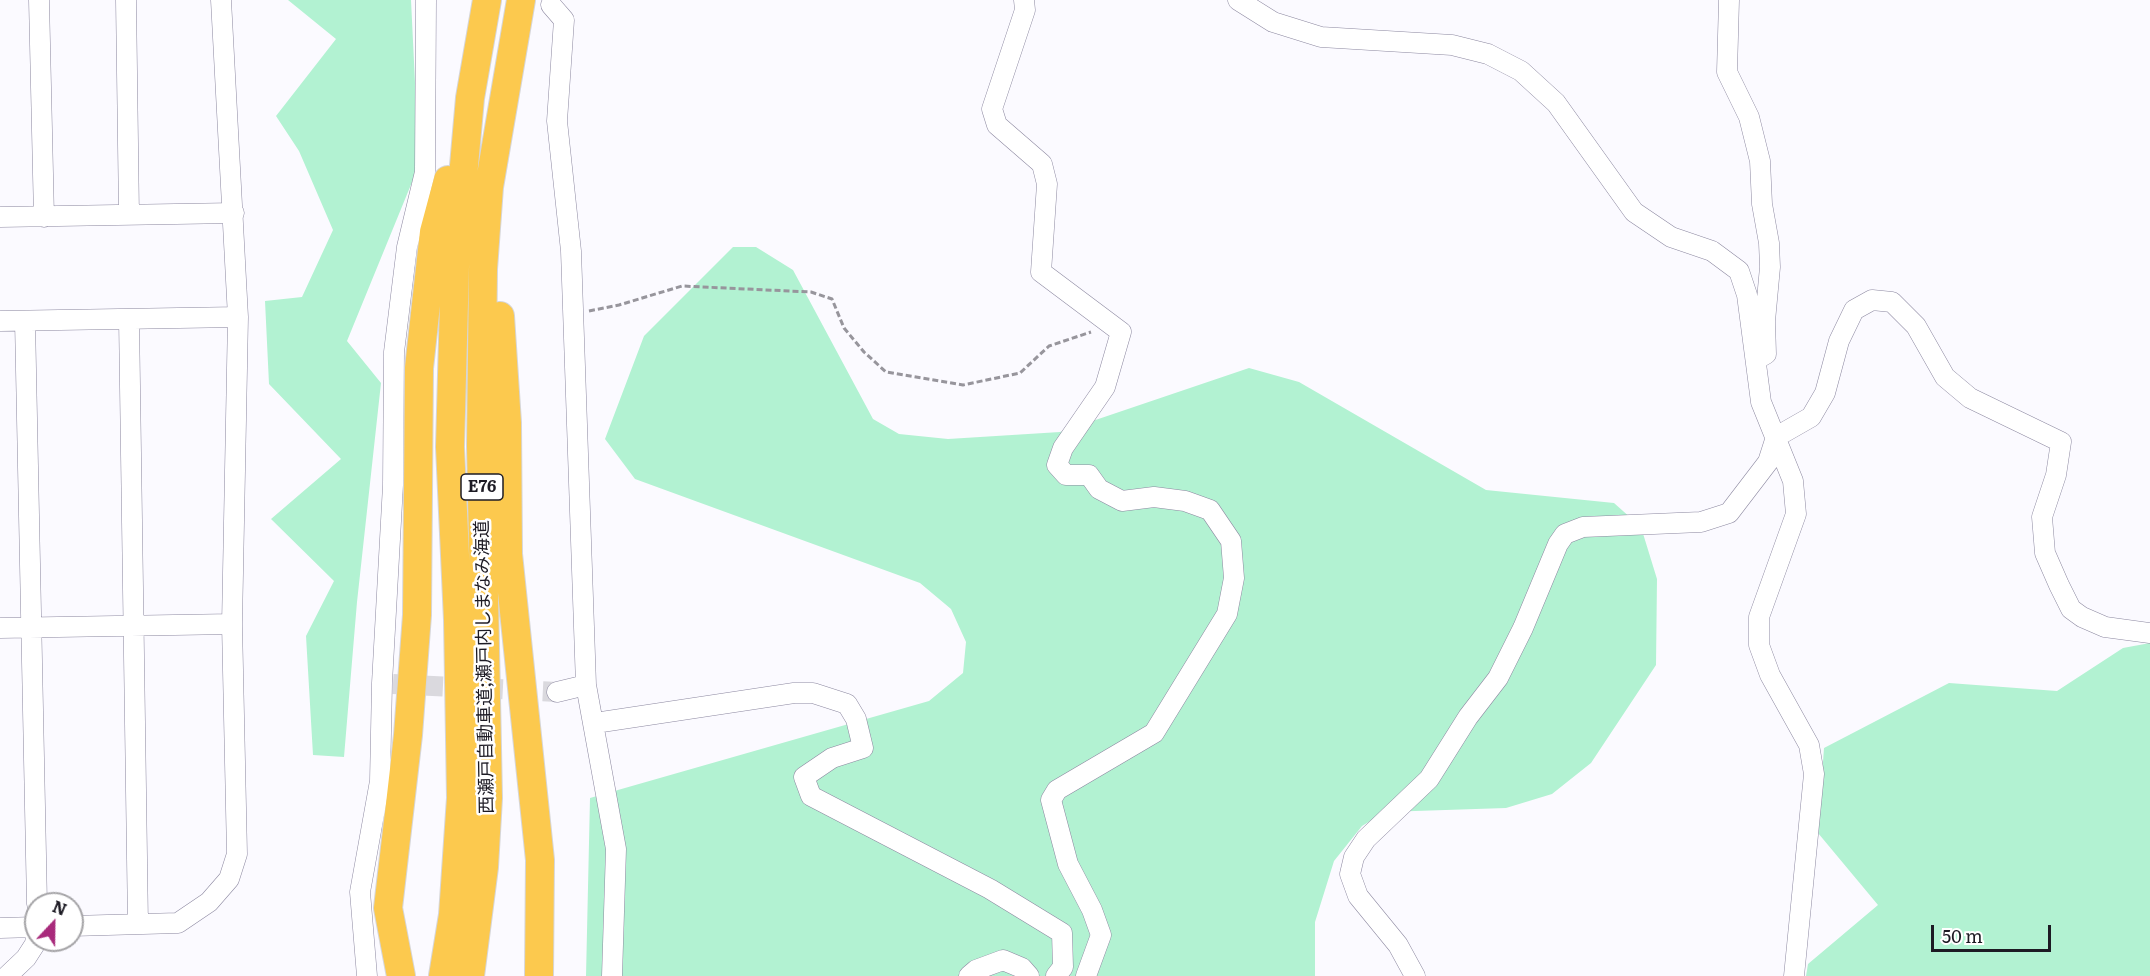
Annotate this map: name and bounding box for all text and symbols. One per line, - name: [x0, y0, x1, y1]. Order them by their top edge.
- road number: E76: [461, 474, 503, 500]
- street label: 西瀬戸自動車道;瀬戸内しまなみ海道: [472, 520, 498, 814]
- north arrow: [24, 892, 84, 952]
- text: N: [49, 894, 71, 921]
- scale bar: [1934, 913, 2054, 951]
- text: 50 m: [1942, 922, 1983, 949]

